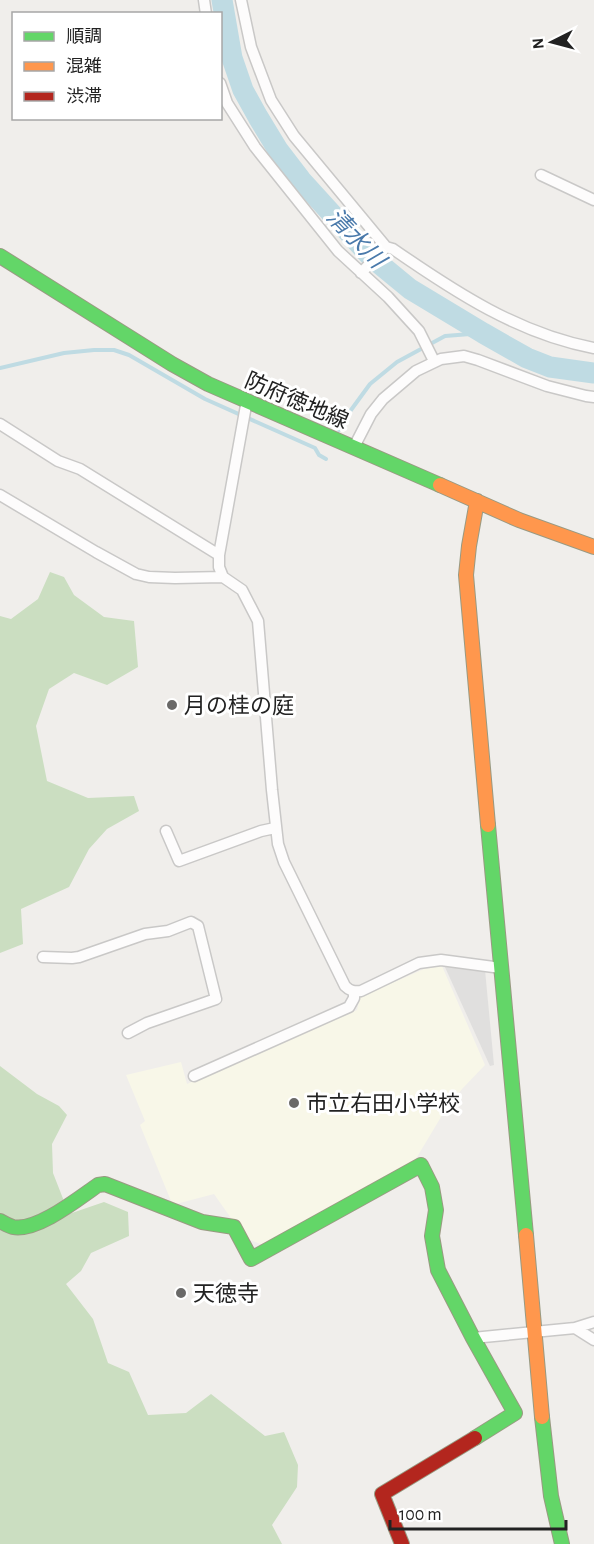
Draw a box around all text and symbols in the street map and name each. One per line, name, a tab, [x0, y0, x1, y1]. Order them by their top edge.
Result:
legend	[12, 12, 222, 120]
north arrow	[522, 12, 582, 72]
text: 順調	[66, 28, 102, 46]
text: N	[530, 37, 547, 50]
text: 混雑	[66, 56, 102, 76]
text: 渋滞	[66, 87, 102, 106]
water label: 清水川	[322, 203, 392, 275]
street label: 防府徳地線	[242, 368, 352, 433]
place label: 月の桂の庭	[184, 694, 294, 717]
marker: 月の桂の庭	[165, 698, 179, 712]
place label: 市立右田小学校	[306, 1092, 460, 1115]
marker: 市立右田小学校	[287, 1096, 301, 1110]
place label: 天徳寺	[193, 1282, 259, 1305]
marker: 天徳寺	[174, 1286, 188, 1300]
scale bar	[390, 1493, 566, 1531]
text: 100 m	[399, 1506, 442, 1524]

